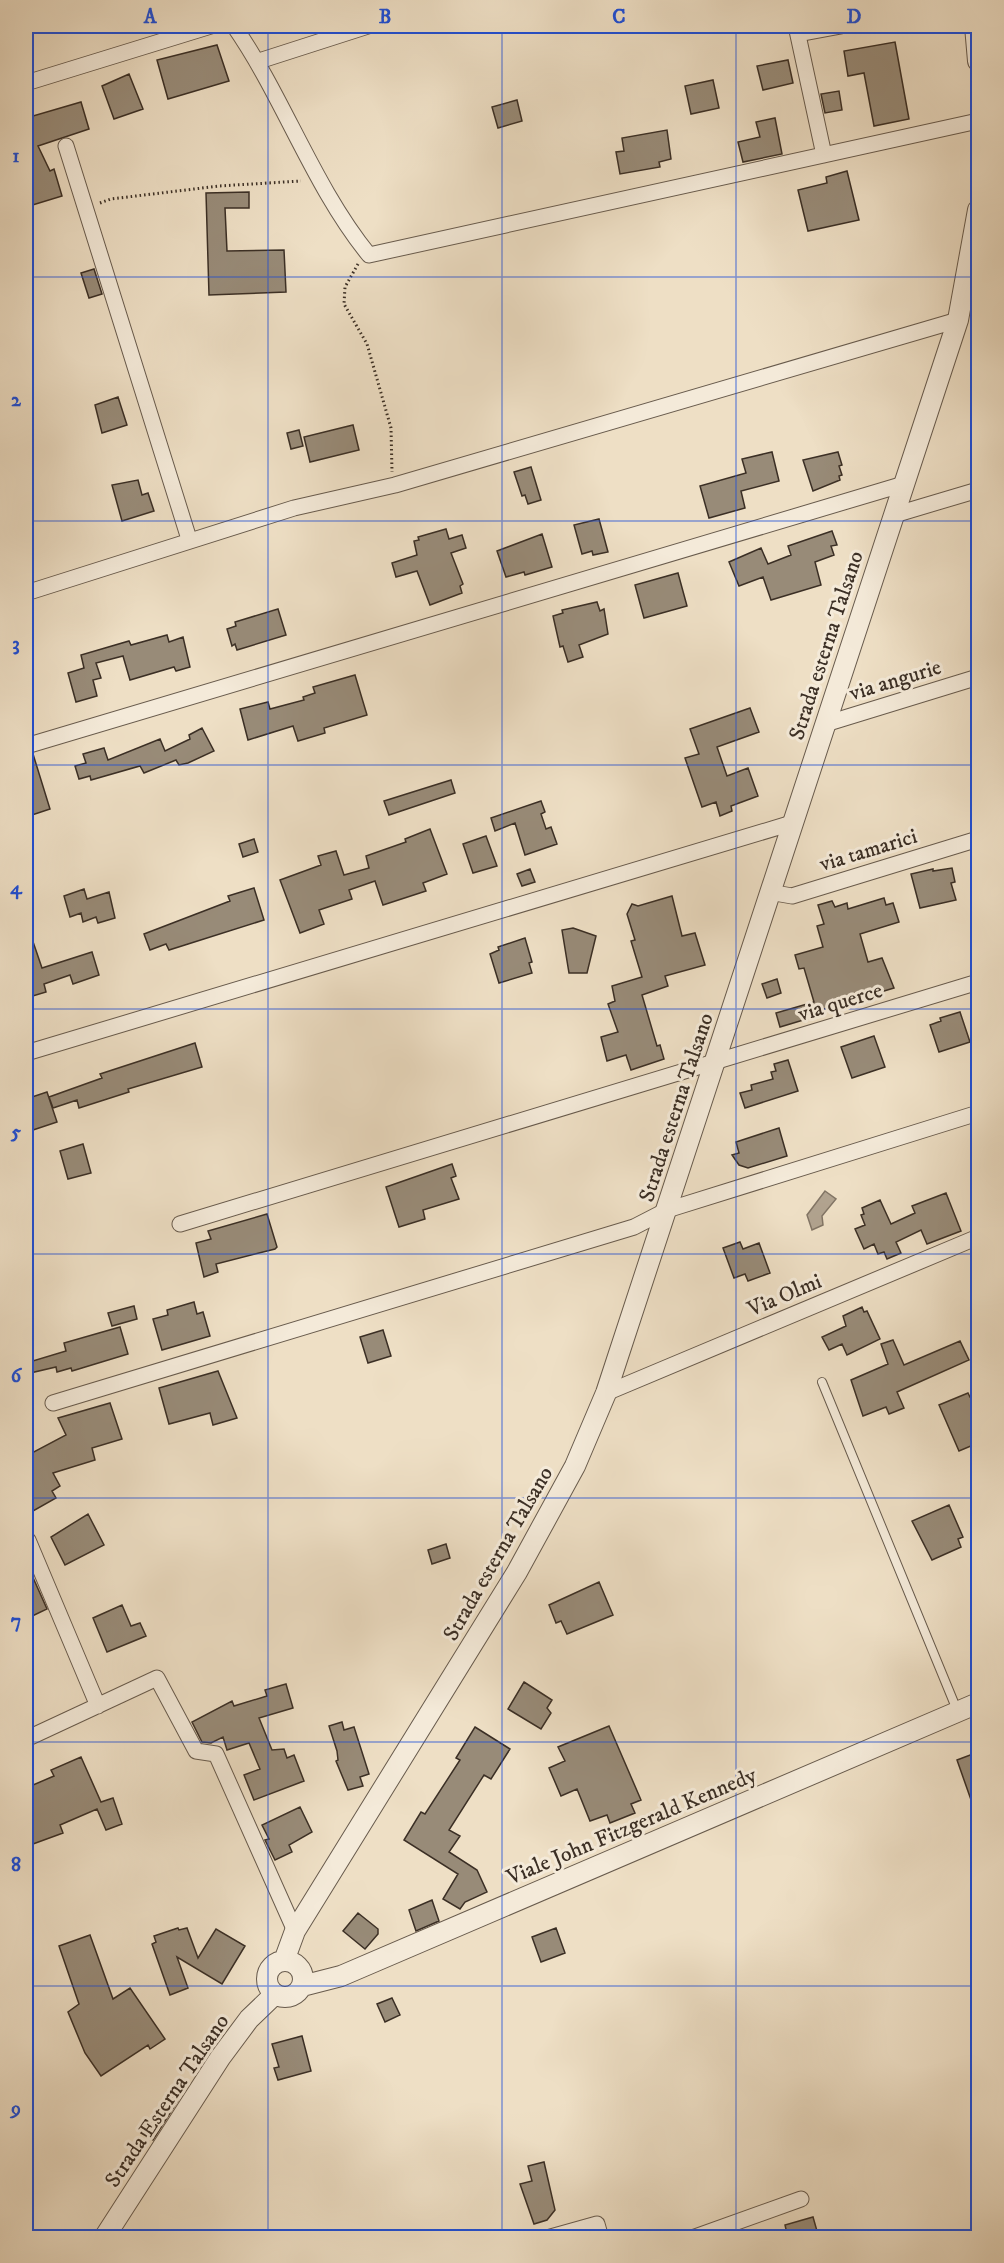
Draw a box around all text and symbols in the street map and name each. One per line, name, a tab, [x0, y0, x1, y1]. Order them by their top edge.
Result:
text: A	[143, 5, 158, 30]
text: B	[379, 5, 391, 30]
text: C	[612, 5, 626, 30]
text: D	[847, 5, 862, 30]
text: 1	[12, 144, 20, 169]
text: 2	[11, 388, 22, 413]
street label: Strada esterna Talsano	[783, 548, 870, 743]
text: 3	[12, 632, 20, 657]
street label: via angurie	[845, 654, 945, 707]
street label: via tamarici	[815, 823, 921, 878]
text: 4	[10, 876, 23, 901]
street label: via querce	[794, 977, 886, 1028]
street label: Strada esterna Talsano	[633, 1010, 720, 1205]
text: 5	[10, 1120, 21, 1145]
street label: Via Olmi	[743, 1268, 826, 1323]
text: 6	[11, 1364, 23, 1389]
street label: Strada esterna Talsano	[437, 1462, 559, 1646]
text: 7	[11, 1609, 21, 1634]
street label: Viale John Fitzgerald Kennedy	[502, 1761, 761, 1892]
text: 8	[11, 1853, 21, 1878]
street label: Strada Esterna Talsano	[99, 2009, 235, 2193]
text: 9	[9, 2097, 21, 2122]

